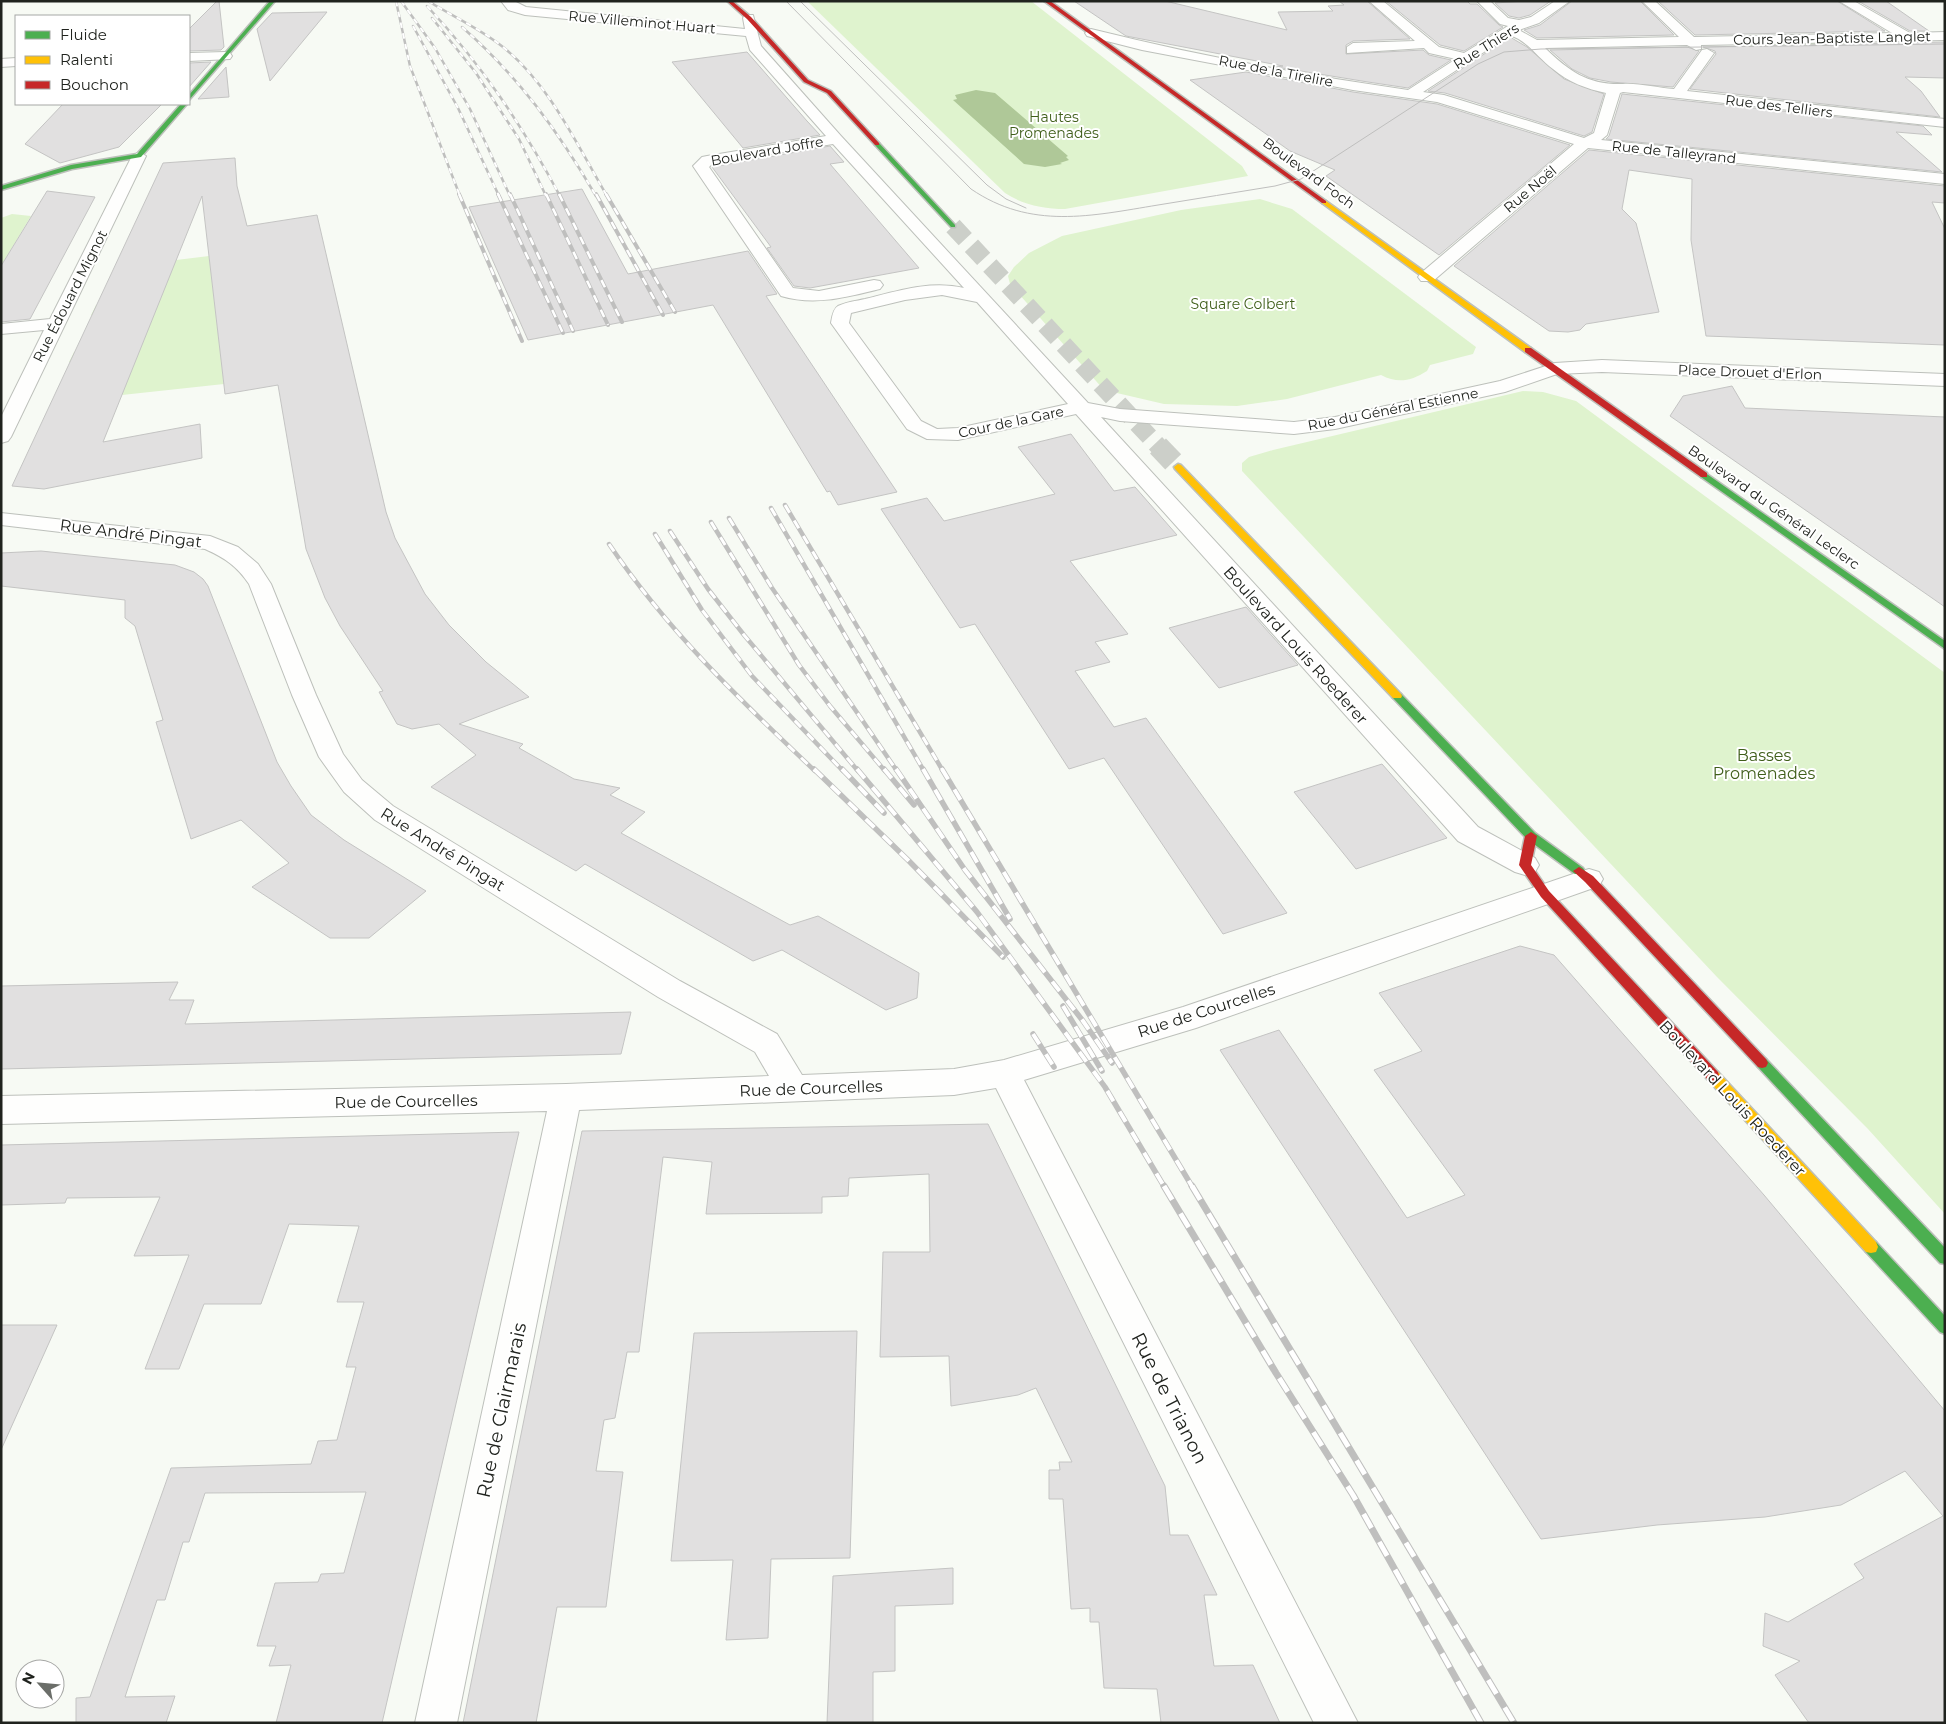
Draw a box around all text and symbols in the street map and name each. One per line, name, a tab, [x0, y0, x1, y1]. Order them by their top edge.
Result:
street label: Rue Villeminot Huart	[568, 7, 717, 37]
legend	[15, 15, 190, 105]
street label: Rue Thiers	[1450, 19, 1522, 73]
text: Fluide	[60, 25, 107, 44]
street label: Cours Jean-Baptiste Langlet	[1733, 27, 1931, 49]
text: Ralenti	[60, 50, 113, 69]
street label: Rue de la Tirelire	[1217, 51, 1335, 91]
text: Bouchon	[60, 75, 129, 94]
street label: Rue des Telliers	[1724, 90, 1834, 122]
park label: Hautes Promenades	[1009, 108, 1099, 142]
street label: Boulevard Joffre	[709, 132, 825, 170]
street label: Boulevard Foch	[1259, 134, 1359, 212]
street label: Rue de Talleyrand	[1611, 137, 1737, 167]
street label: Rue Noël	[1500, 162, 1560, 216]
street label: Rue Édouard Mignot	[29, 227, 111, 365]
park label: Square Colbert	[1191, 295, 1296, 313]
street label: Place Drouet d'Erlon	[1678, 360, 1822, 384]
street label: Rue du Général Estienne	[1306, 384, 1480, 434]
street label: Cour de la Gare	[957, 402, 1065, 442]
street label: Boulevard du Général Leclerc	[1685, 441, 1863, 573]
street label: Rue André Pingat	[59, 515, 204, 552]
street label: Boulevard Louis Roederer	[1220, 562, 1372, 728]
park label: Basses Promenades	[1713, 746, 1815, 783]
street label: Rue André Pingat	[377, 804, 509, 896]
street label: Rue de Courcelles	[1135, 979, 1277, 1042]
street label: Boulevard Louis Roederer	[1655, 1016, 1810, 1180]
street label: Rue de Courcelles	[739, 1076, 883, 1100]
street label: Rue de Courcelles	[334, 1091, 478, 1112]
street label: Rue de Clairmarais	[472, 1320, 531, 1500]
street label: Rue de Trianon	[1127, 1329, 1213, 1468]
north arrow	[15, 1659, 65, 1709]
text: N	[18, 1669, 39, 1687]

